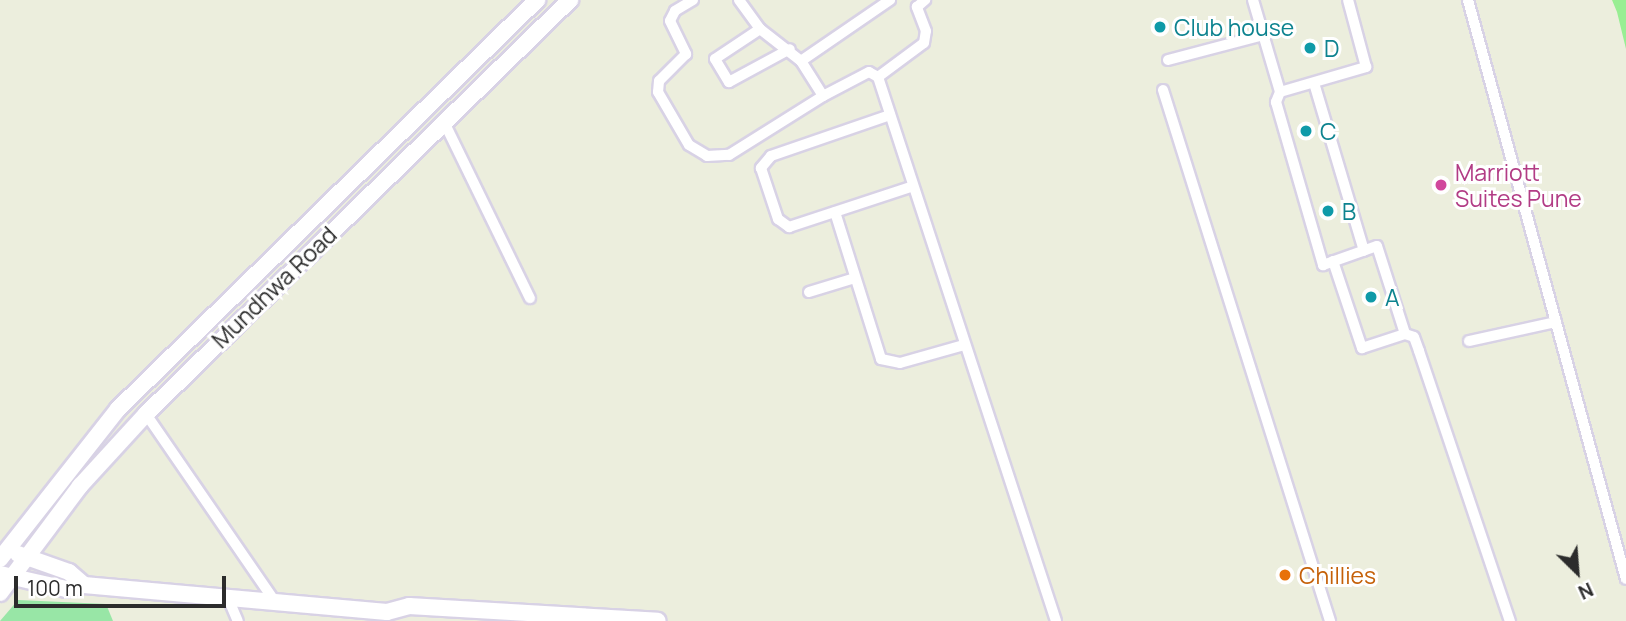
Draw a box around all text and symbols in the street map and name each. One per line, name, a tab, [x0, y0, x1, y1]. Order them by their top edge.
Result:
place label: Club house	[1174, 13, 1294, 41]
marker: Club house	[1152, 19, 1168, 35]
place label: D	[1324, 34, 1339, 62]
marker: D	[1302, 40, 1318, 56]
place label: C	[1320, 117, 1336, 145]
marker: C	[1298, 123, 1314, 139]
place label: Marriott Suites Pune	[1455, 158, 1582, 212]
marker: Marriott Suites Pune	[1433, 177, 1449, 193]
place label: B	[1342, 197, 1356, 225]
marker: B	[1320, 203, 1336, 219]
street label: Mundhwa Road	[206, 221, 342, 353]
place label: A	[1385, 283, 1400, 311]
marker: A	[1363, 289, 1379, 305]
north arrow	[1542, 537, 1612, 607]
place label: Chillies	[1299, 561, 1376, 589]
scale bar	[18, 562, 229, 606]
marker: Chillies	[1277, 567, 1293, 583]
text: 100 m	[27, 574, 83, 602]
text: N	[1574, 576, 1598, 606]

